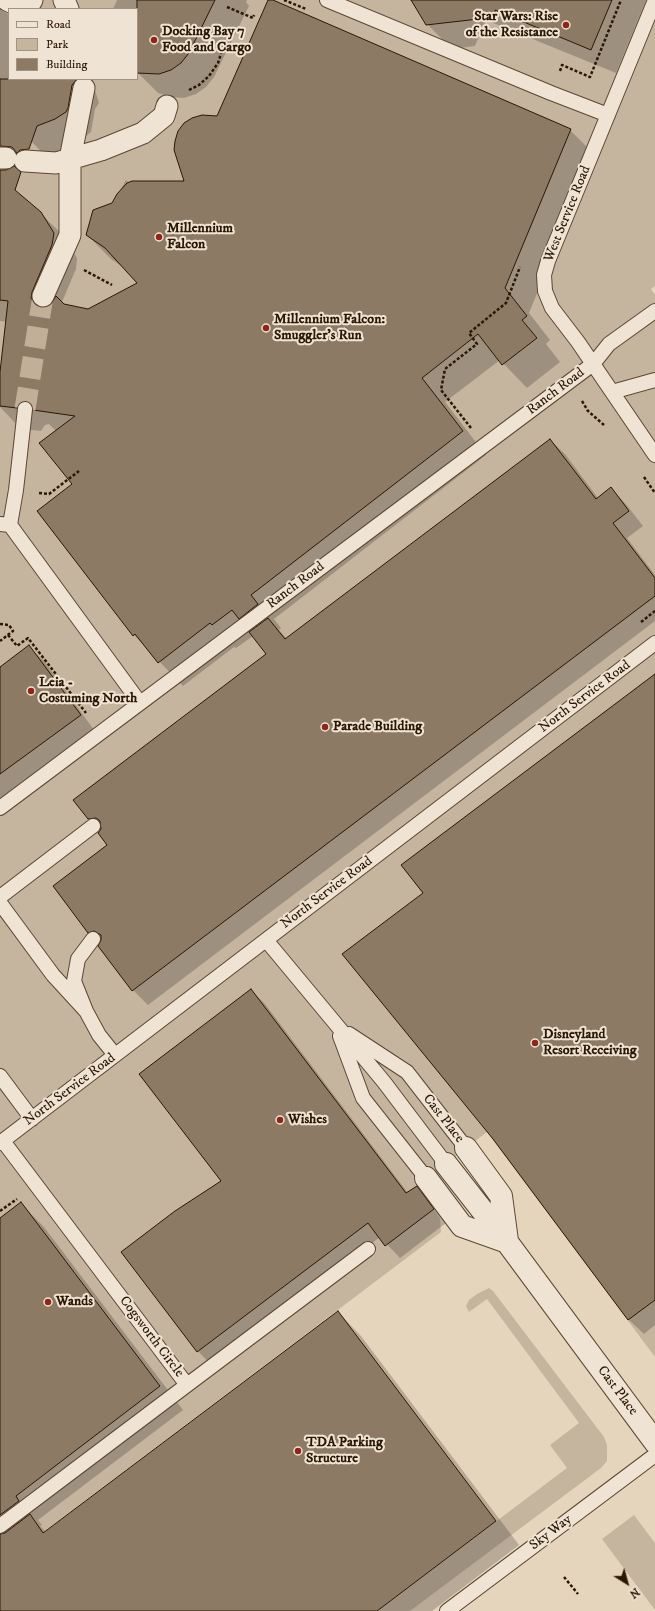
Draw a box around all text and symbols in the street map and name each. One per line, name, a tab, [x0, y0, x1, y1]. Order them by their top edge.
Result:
legend	[8, 8, 138, 80]
place label: Star Wars: Rise of the Resistance	[466, 9, 558, 42]
text: Road	[46, 17, 71, 32]
marker: Star Wars: Rise of the Resistance	[561, 20, 571, 30]
place label: Docking Bay 7 Food and Cargo	[162, 24, 251, 56]
marker: Docking Bay 7 Food and Cargo	[149, 35, 159, 45]
text: Park	[46, 37, 68, 52]
text: Building	[46, 57, 87, 72]
street label: West Service Road	[541, 163, 595, 265]
place label: Millennium Falcon	[167, 221, 233, 254]
marker: Millennium Falcon	[154, 232, 164, 242]
place label: Millennium Falcon: Smuggler’s Run	[274, 312, 385, 344]
marker: Millennium Falcon: Smuggler’s Run	[261, 323, 271, 333]
street label: Ranch Road	[524, 365, 588, 419]
street label: Ranch Road	[264, 559, 328, 613]
street label: North Service Road	[536, 657, 634, 737]
place label: Leia - Costuming North	[39, 675, 137, 708]
marker: Leia - Costuming North	[26, 686, 36, 696]
place label: Parade Building	[333, 719, 422, 735]
marker: Parade Building	[320, 722, 330, 732]
street label: North Service Road	[278, 853, 376, 933]
place label: Disneyland Resort Receiving	[543, 1027, 637, 1060]
marker: Disneyland Resort Receiving	[530, 1038, 540, 1048]
street label: North Service Road	[21, 1050, 119, 1130]
street label: Cast Place	[419, 1091, 467, 1147]
place label: Wishes	[288, 1112, 327, 1128]
marker: Wishes	[275, 1115, 285, 1125]
street label: Cogsworth Circle	[115, 1293, 187, 1381]
place label: Wands	[56, 1294, 93, 1310]
marker: Wands	[43, 1297, 53, 1307]
street label: Cast Place	[593, 1363, 641, 1419]
place label: TDA Parking Structure	[306, 1435, 383, 1468]
marker: TDA Parking Structure	[293, 1446, 303, 1456]
street label: Sky Way	[527, 1512, 575, 1554]
north arrow	[607, 1563, 647, 1603]
text: N	[626, 1584, 642, 1601]

